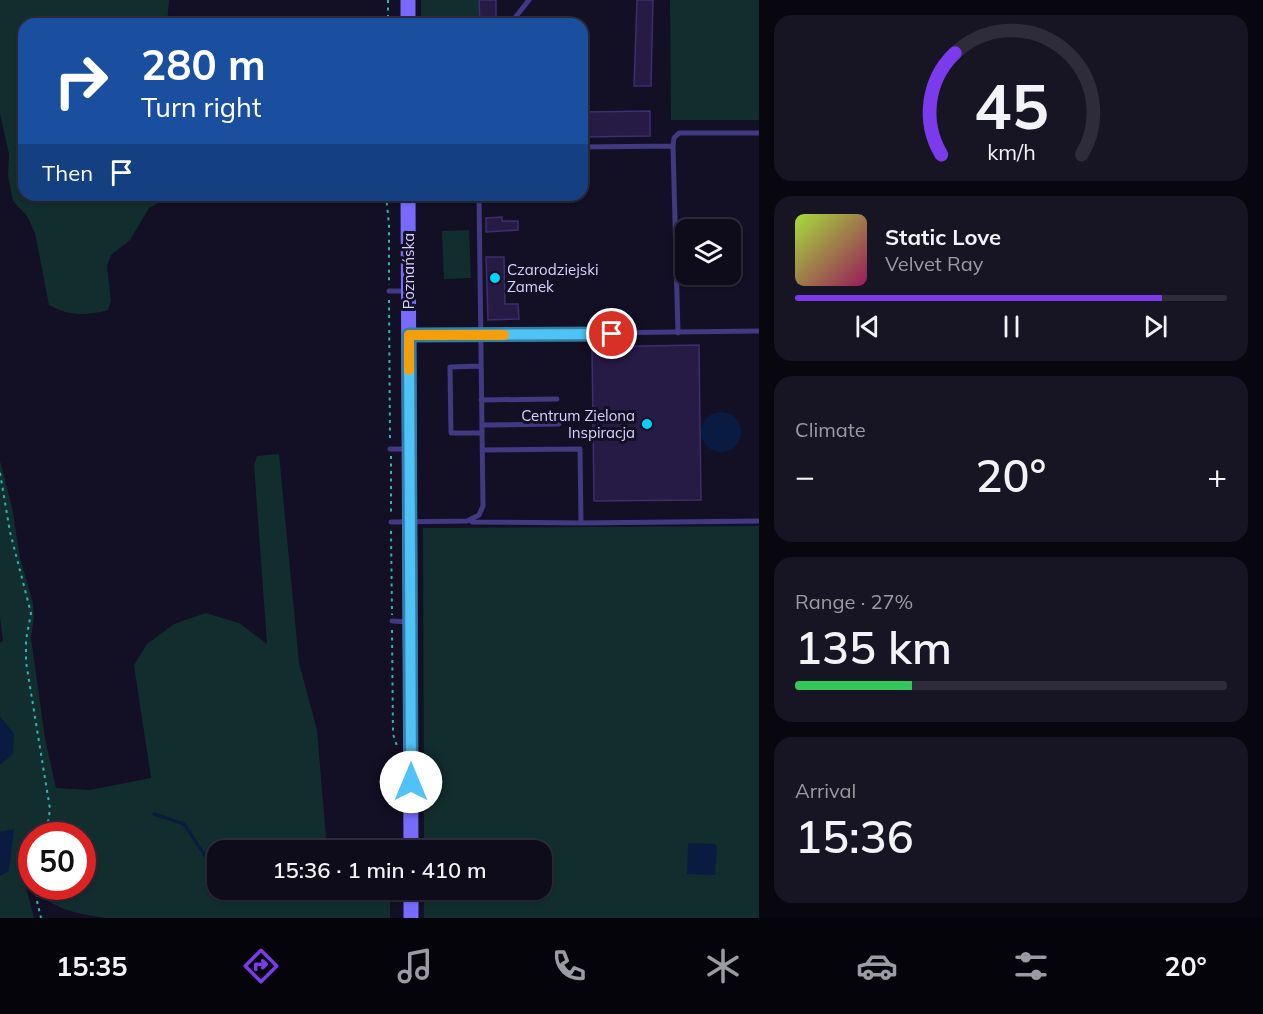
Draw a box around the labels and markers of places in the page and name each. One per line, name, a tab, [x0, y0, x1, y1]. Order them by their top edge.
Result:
place label: Czarodziejski Zamek	[507, 260, 598, 296]
marker: Czarodziejski Zamek	[488, 271, 502, 285]
pin	[586, 308, 637, 359]
place label: Centrum Zielona Inspiracja	[521, 406, 635, 442]
marker: Centrum Zielona Inspiracja	[640, 417, 654, 431]

